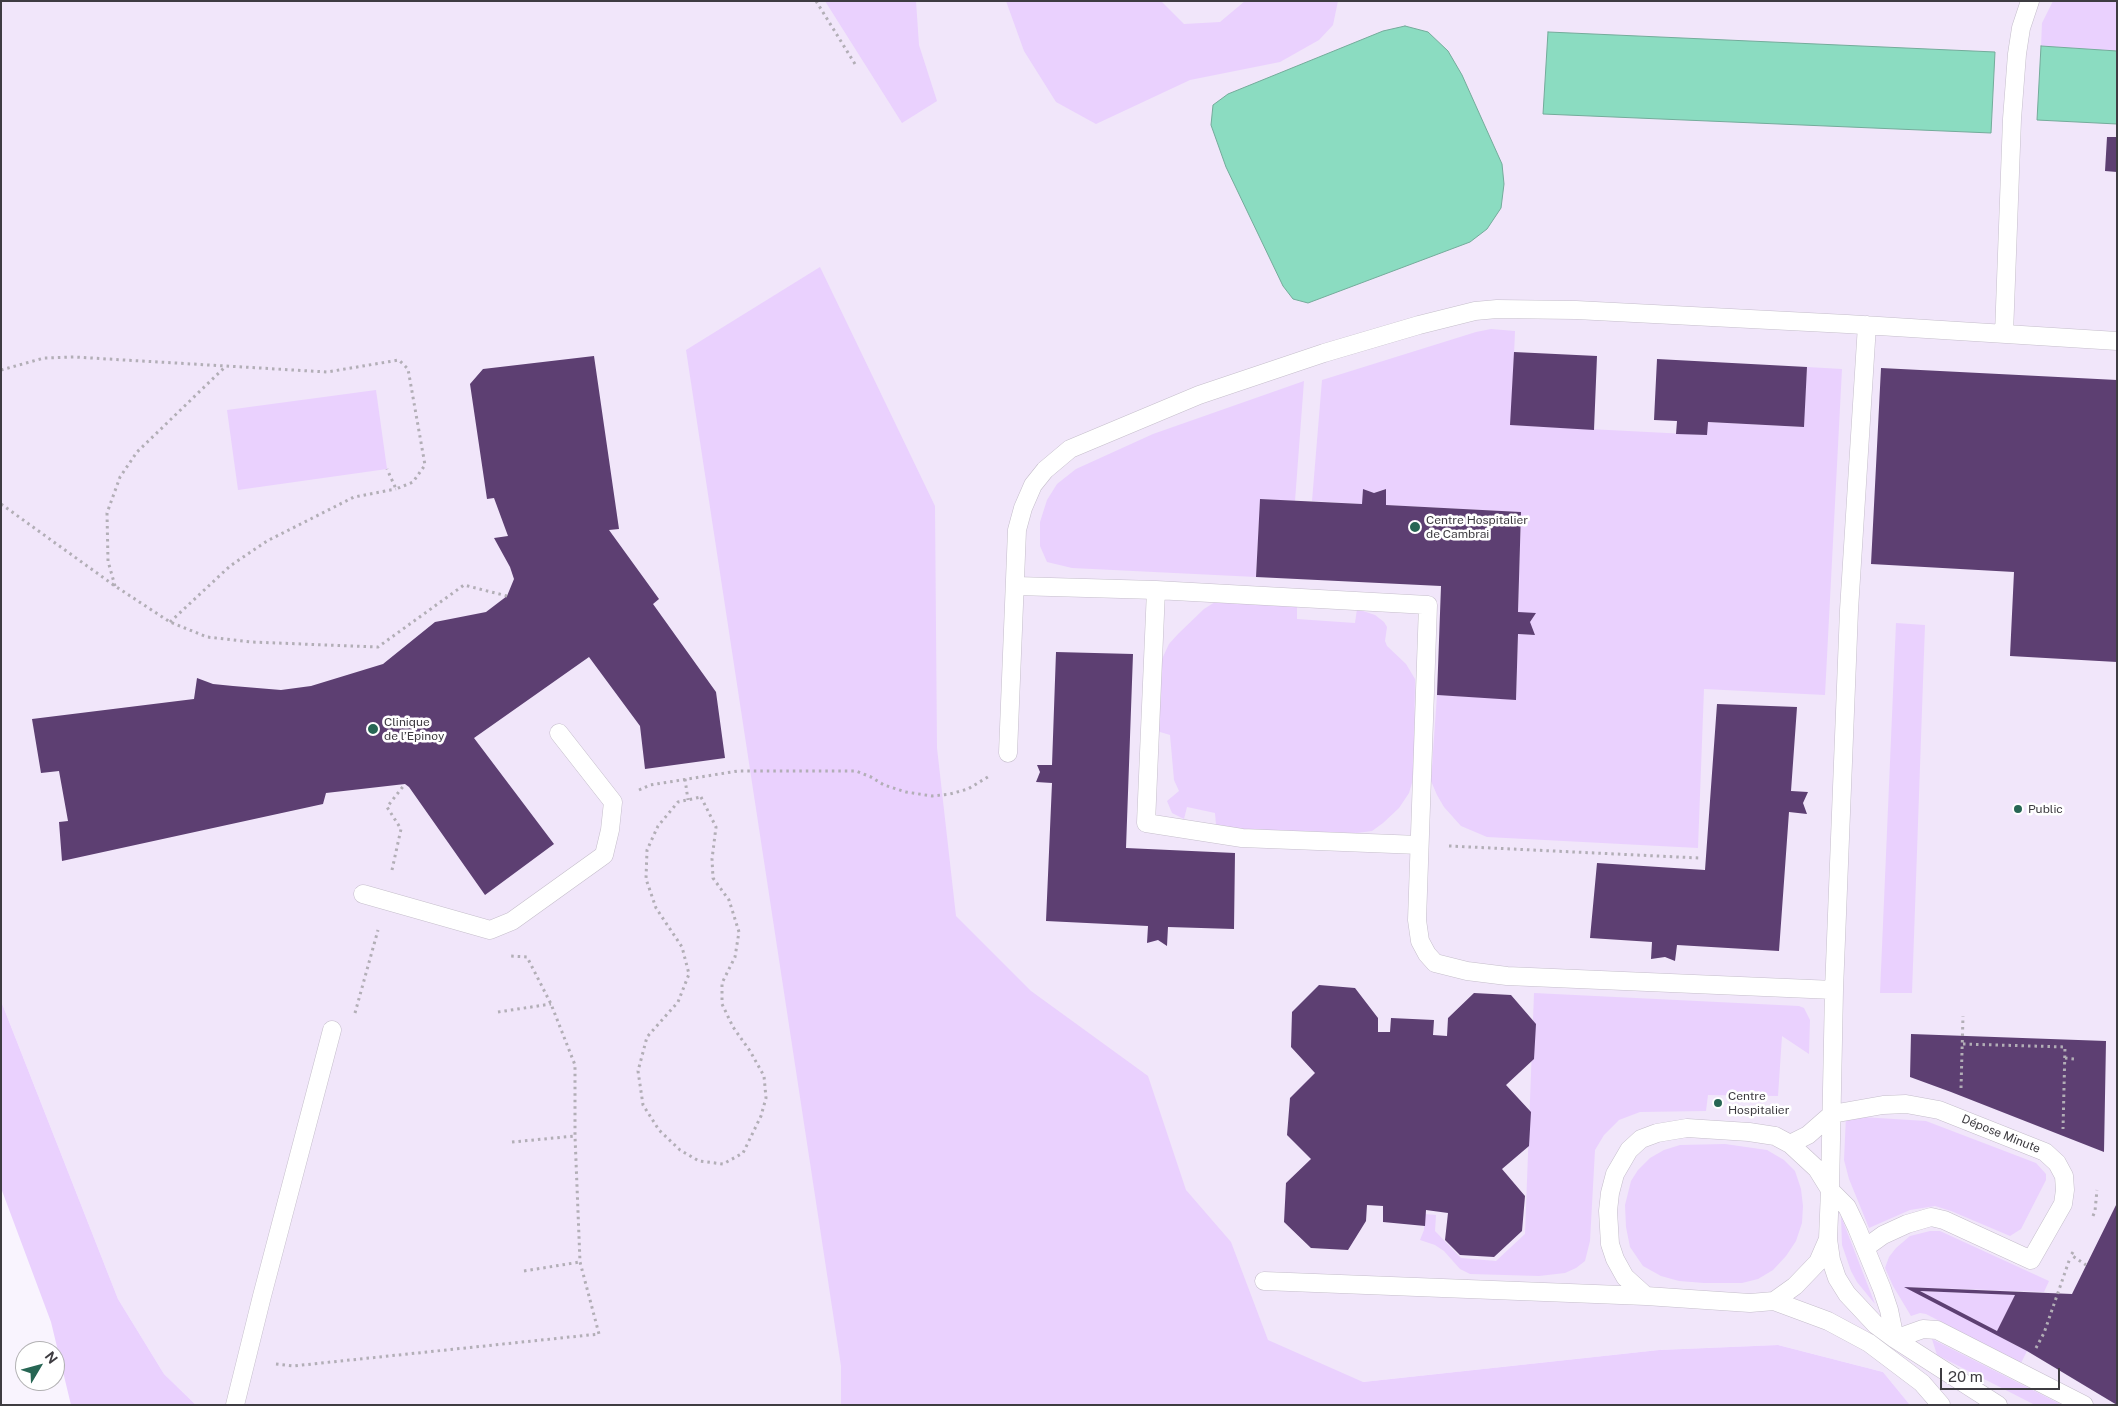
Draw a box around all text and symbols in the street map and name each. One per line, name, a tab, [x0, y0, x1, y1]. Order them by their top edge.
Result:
place label: Centre Hospitalier de Cambrai	[1426, 513, 1528, 541]
marker: Centre Hospitalier de Cambrai	[1408, 520, 1422, 534]
place label: Clinique de l’Epinoy	[384, 715, 444, 743]
marker: Clinique de l’Epinoy	[366, 722, 380, 736]
place label: Public	[2028, 802, 2063, 816]
marker: Public	[2012, 803, 2024, 815]
place label: Centre Hospitalier	[1728, 1089, 1789, 1117]
marker: Centre Hospitalier	[1712, 1097, 1724, 1109]
street label: Dépose Minute	[1960, 1112, 2042, 1156]
north arrow	[15, 1341, 65, 1391]
text: N	[41, 1348, 61, 1367]
scale bar	[1943, 1358, 2063, 1390]
text: 20 m	[1948, 1368, 1983, 1385]

